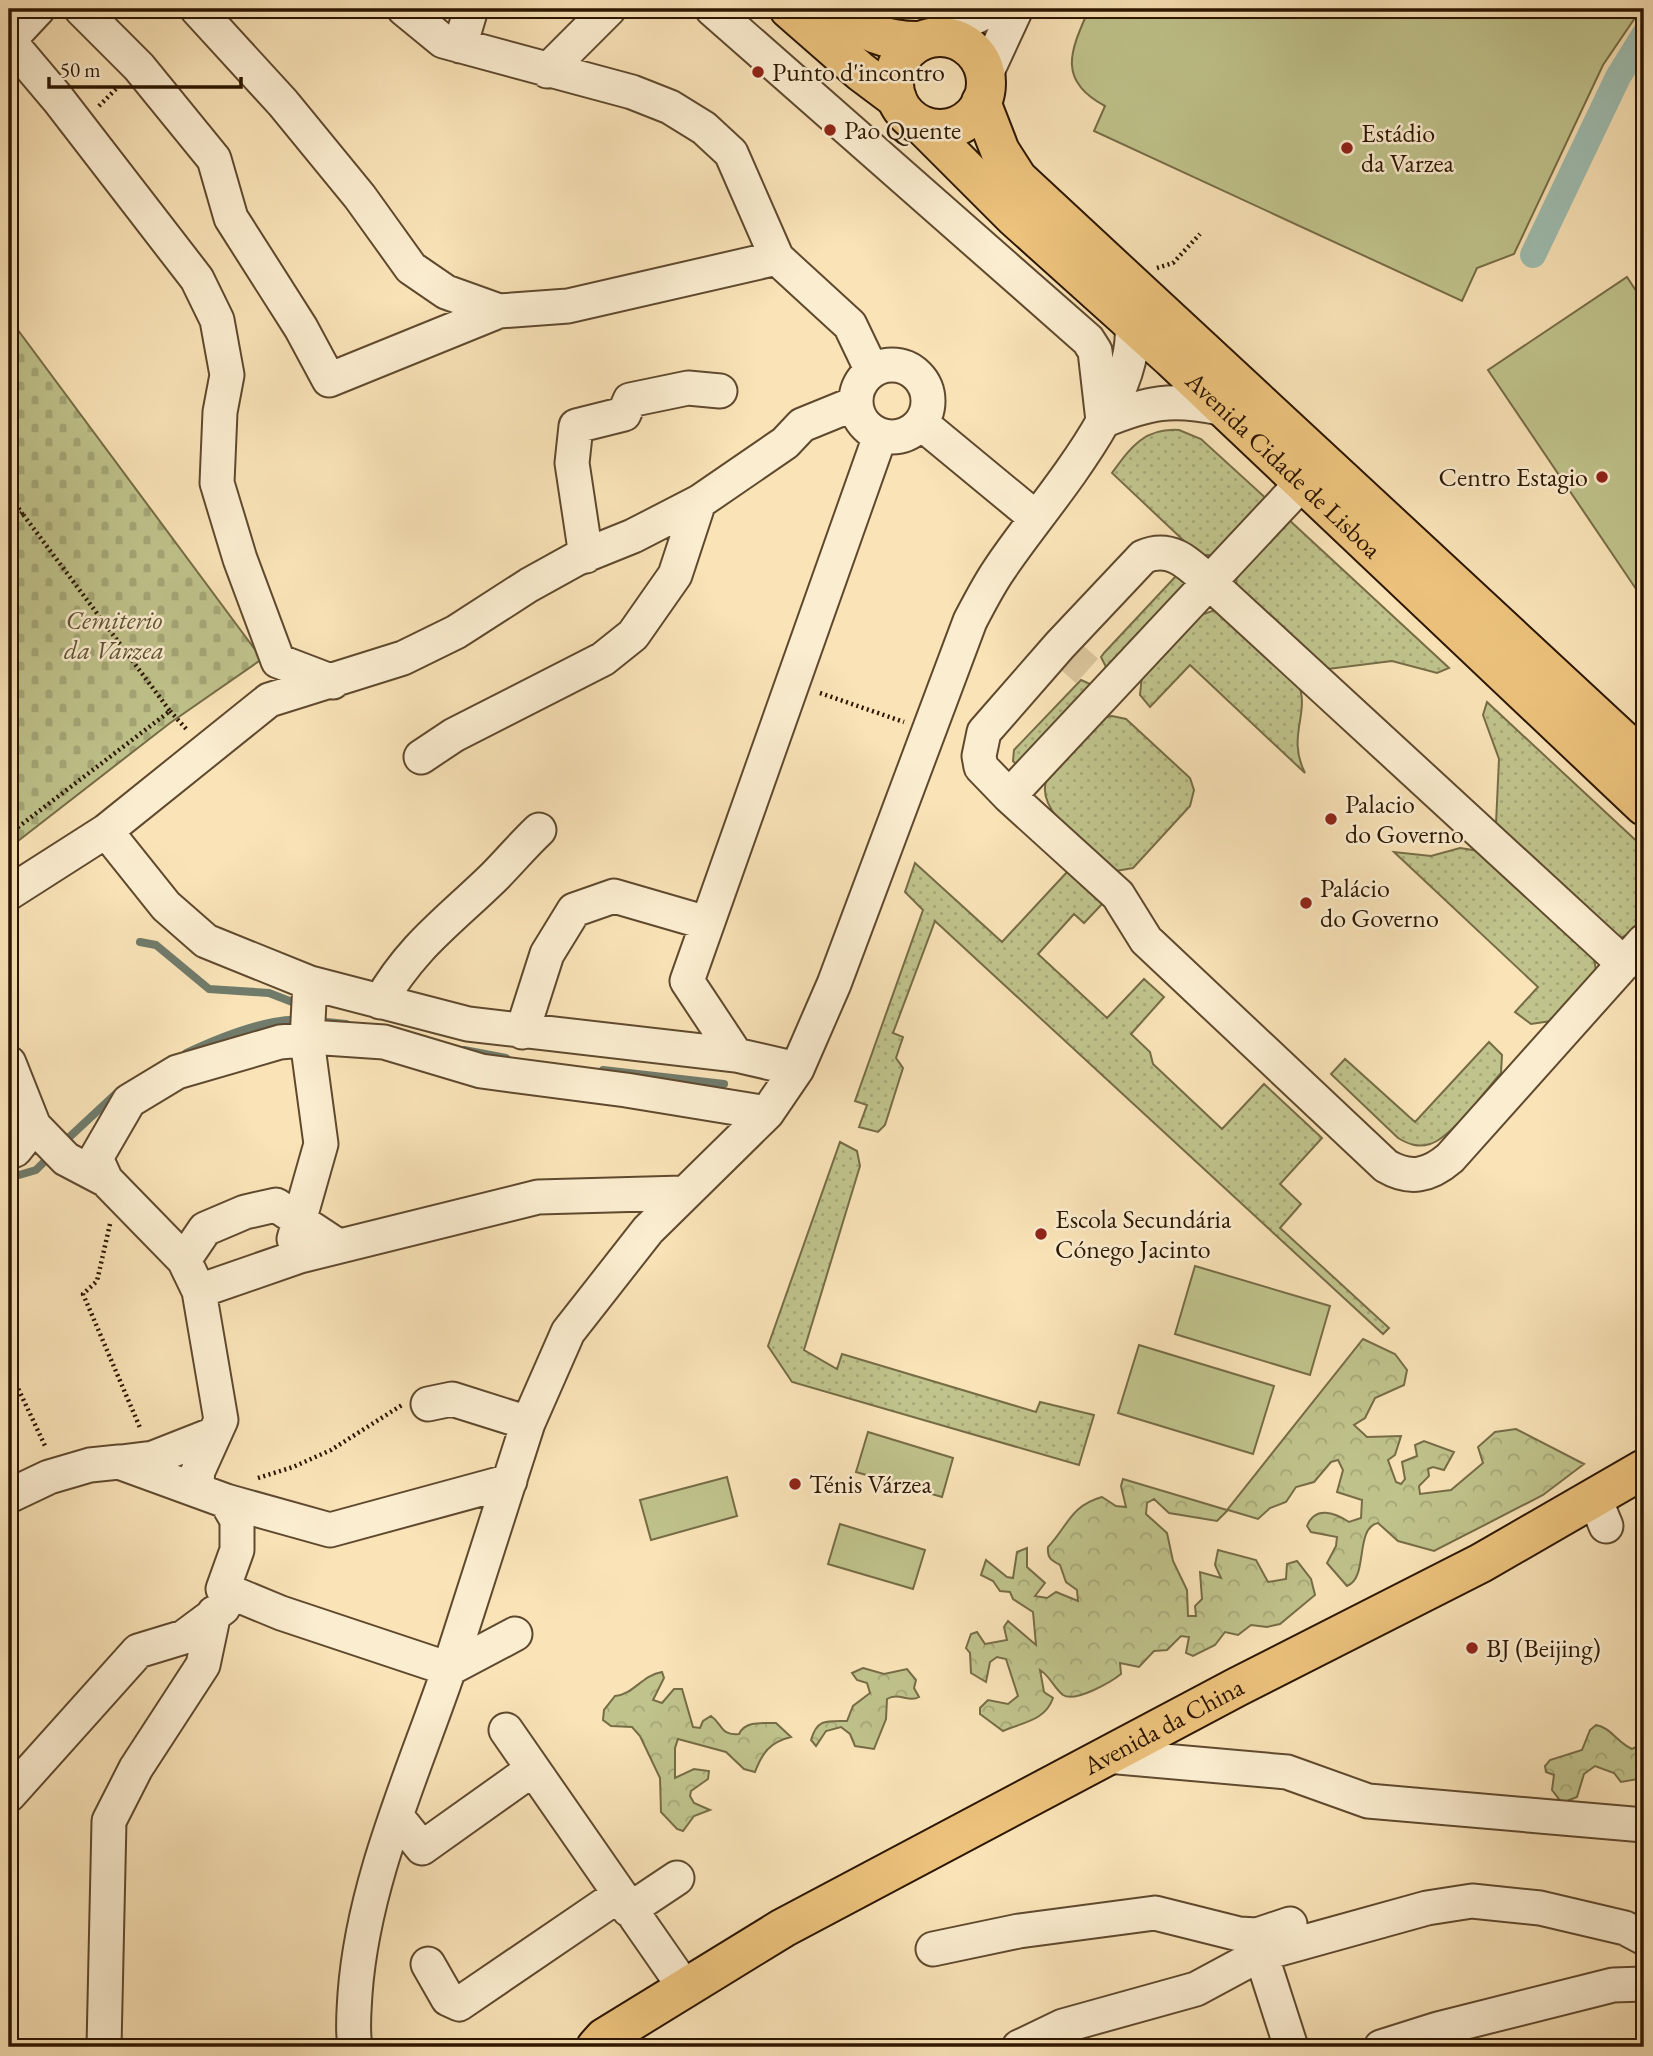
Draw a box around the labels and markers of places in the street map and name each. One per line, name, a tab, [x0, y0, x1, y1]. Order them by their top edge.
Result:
place label: Punto d'incontro	[772, 55, 945, 89]
marker: Punto d'incontro	[750, 64, 766, 80]
place label: Pao Quente	[844, 113, 961, 147]
place label: Estádio da Varzea	[1361, 116, 1455, 180]
marker: Pao Quente	[822, 122, 838, 138]
marker: Estádio da Varzea	[1339, 140, 1355, 156]
place label: Centro Estagio	[1439, 460, 1588, 494]
marker: Centro Estagio	[1594, 469, 1610, 485]
place label: Palacio do Governo	[1345, 787, 1464, 851]
marker: Palacio do Governo	[1323, 811, 1339, 827]
place label: Palácio do Governo	[1320, 871, 1439, 935]
marker: Palácio do Governo	[1298, 895, 1314, 911]
place label: Escola Secundária Cónego Jacinto	[1055, 1202, 1232, 1266]
marker: Escola Secundária Cónego Jacinto	[1033, 1226, 1049, 1242]
place label: Ténis Várzea	[809, 1467, 932, 1501]
marker: Ténis Várzea	[787, 1476, 803, 1492]
place label: BJ (Beijing)	[1486, 1631, 1601, 1665]
marker: BJ (Beijing)	[1464, 1640, 1480, 1656]

